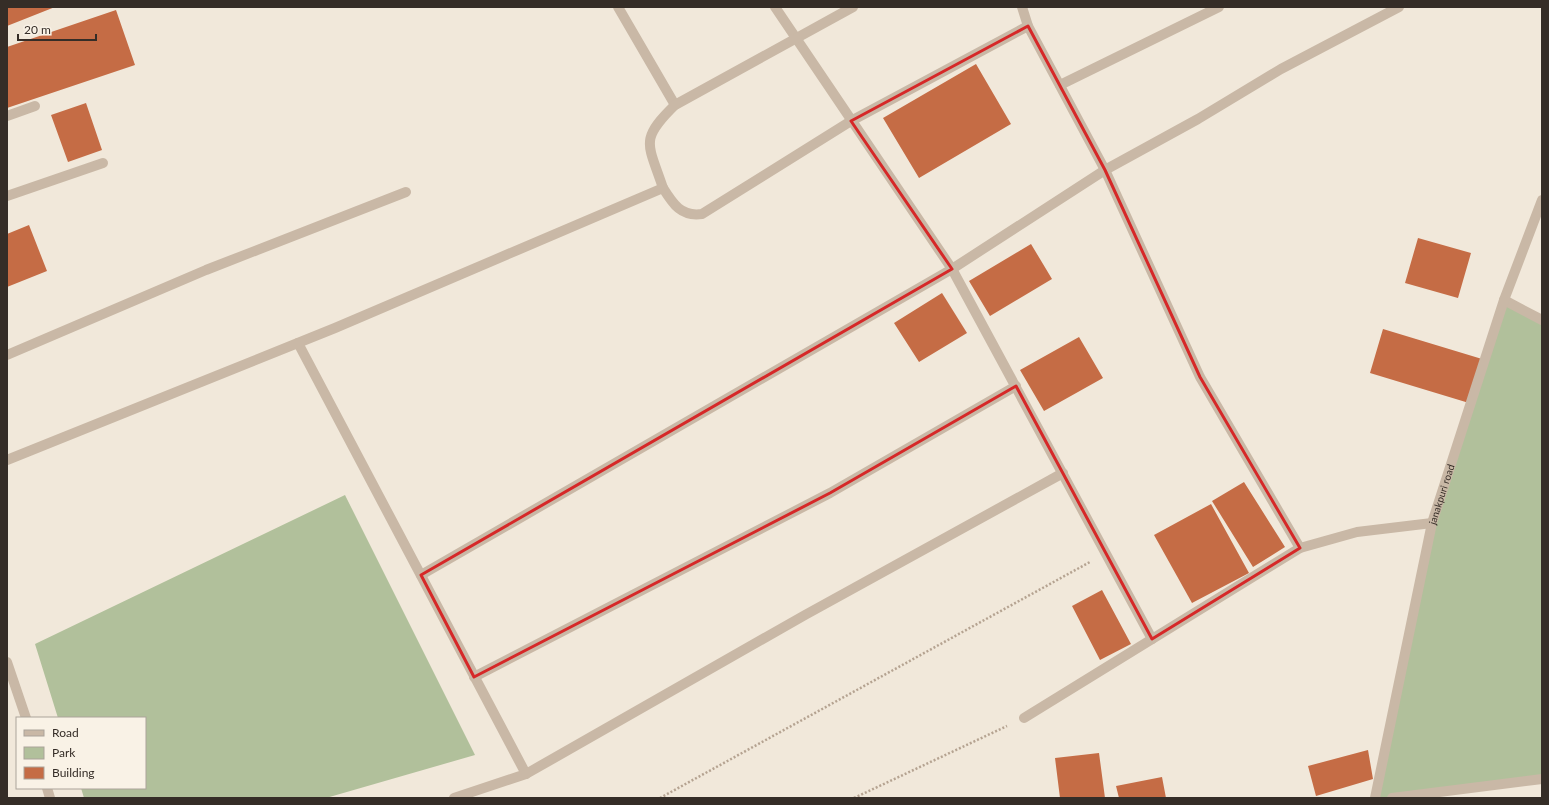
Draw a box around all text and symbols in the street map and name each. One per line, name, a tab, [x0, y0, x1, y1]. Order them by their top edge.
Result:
scale bar	[18, 16, 96, 42]
text: 20 m	[24, 22, 51, 37]
street label: janakpuri road	[1426, 463, 1457, 527]
legend	[16, 717, 146, 789]
text: Road	[52, 725, 79, 740]
text: Park	[52, 745, 76, 760]
text: Building	[52, 765, 95, 780]

